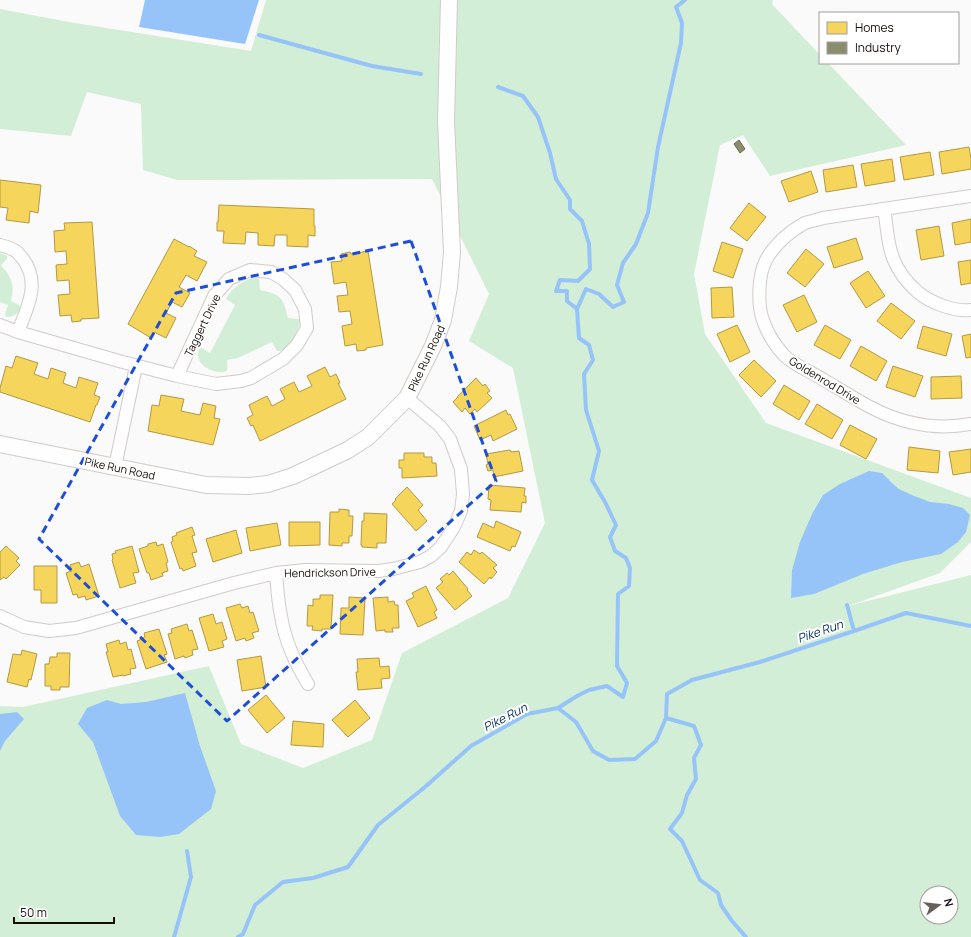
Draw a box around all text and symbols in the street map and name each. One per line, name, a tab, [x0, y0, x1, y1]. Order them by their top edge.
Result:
legend	[819, 12, 959, 64]
text: Homes	[855, 19, 894, 36]
text: Industry	[855, 39, 901, 56]
street label: Taggert Drive	[180, 291, 224, 359]
street label: Pike Run Road	[404, 322, 448, 394]
street label: Goldenrod Drive	[786, 353, 864, 408]
street label: Pike Run Road	[83, 453, 157, 483]
street label: Hendrickson Drive	[284, 564, 376, 580]
water label: Pike Run	[795, 615, 846, 647]
water label: Pike Run	[480, 698, 531, 735]
north arrow	[919, 885, 959, 925]
text: N	[941, 897, 957, 908]
scale bar	[14, 899, 114, 925]
text: 50 m	[20, 904, 47, 921]

